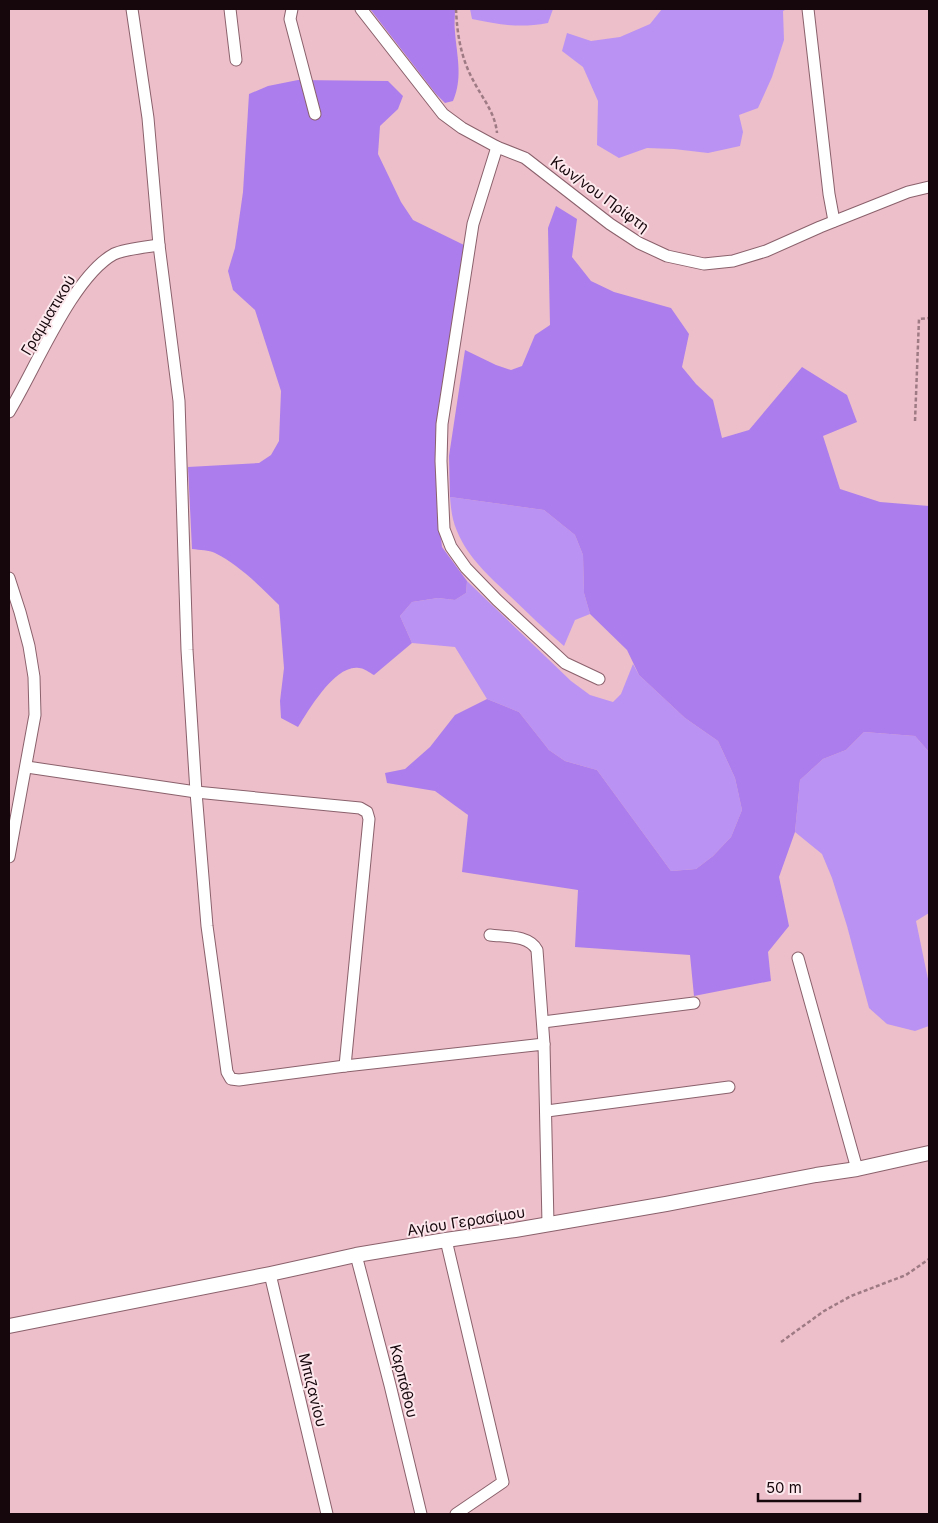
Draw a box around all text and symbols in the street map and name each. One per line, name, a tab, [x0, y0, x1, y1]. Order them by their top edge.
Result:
street label: Κων/νου Πρίφτη	[547, 152, 653, 236]
street label: Γραμματικού	[17, 271, 79, 359]
street label: Αγίου Γερασίμου	[406, 1202, 526, 1240]
street label: Καρπάθου	[386, 1342, 422, 1420]
street label: Μπιζανίου	[295, 1351, 331, 1429]
scale bar	[758, 1470, 860, 1502]
text: 50 m	[766, 1478, 802, 1497]

